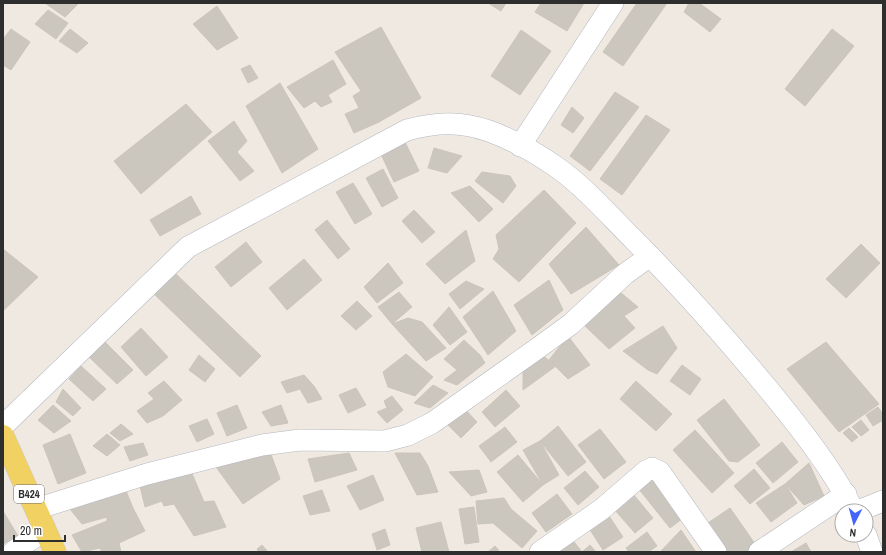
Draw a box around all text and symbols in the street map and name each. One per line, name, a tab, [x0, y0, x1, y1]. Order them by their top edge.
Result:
road number: B424	[14, 485, 44, 503]
north arrow	[834, 503, 874, 543]
scale bar	[14, 517, 65, 543]
text: 20 m	[20, 523, 42, 539]
text: N	[849, 526, 857, 540]

